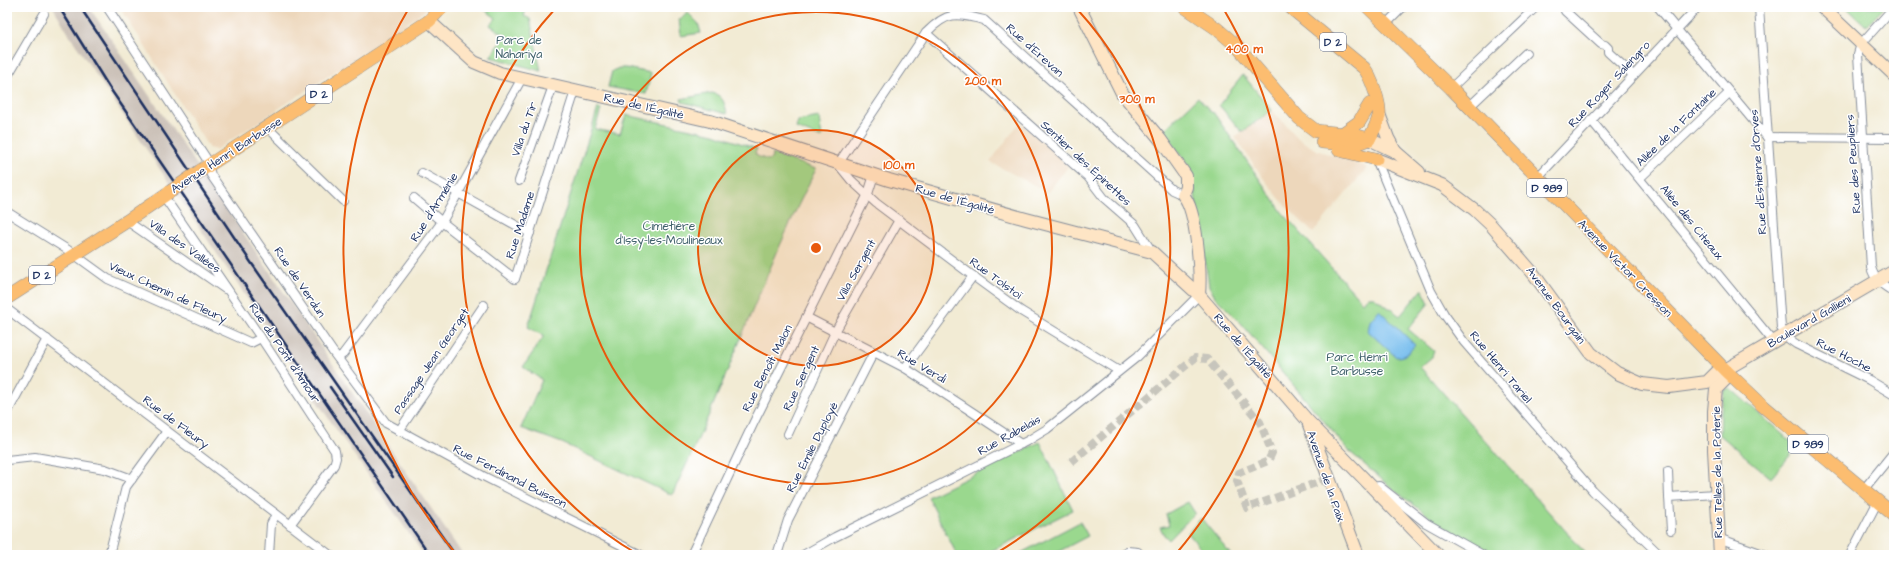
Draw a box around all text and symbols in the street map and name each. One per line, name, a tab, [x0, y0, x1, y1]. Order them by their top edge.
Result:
street label: Rue d'Erevan	[1002, 20, 1067, 81]
park label: Parc de Nahariya	[496, 32, 542, 64]
road number: D 2	[1320, 33, 1346, 51]
street label: Rue Roger Salengro	[1565, 37, 1655, 132]
text: 400 m	[1225, 41, 1263, 58]
text: 200 m	[964, 73, 1002, 90]
street label: Allée de la Fontaine	[1632, 84, 1721, 170]
road number: D 2	[306, 85, 332, 103]
street label: Rue de l'Égalité	[602, 89, 686, 125]
text: 300 m	[1118, 91, 1155, 108]
street label: Villa du Tir	[507, 99, 542, 159]
street label: Rue d'Estienne d'Orves	[1746, 109, 1771, 235]
street label: Avenue Henri Barbusse	[167, 113, 286, 198]
street label: Rue des Peupliers	[1842, 114, 1865, 214]
street label: Sentier des Épinettes	[1037, 117, 1135, 210]
text: 100 m	[884, 157, 915, 174]
street label: Rue d'Arménie	[406, 169, 463, 245]
road number: D 989	[1527, 179, 1567, 197]
street label: Rue de l'Égalité	[913, 180, 997, 220]
street label: Allée des Citeaux	[1656, 181, 1727, 264]
street label: Rue Madame	[502, 189, 540, 261]
street label: Villa des Vallées	[145, 215, 224, 277]
street label: Avenue Victor Cresson	[1573, 216, 1676, 321]
park label: Cimetière d'Issy-les-Moulineaux	[615, 218, 723, 250]
street label: Villa Sergent	[832, 236, 881, 305]
centre of rings	[809, 241, 823, 255]
street label: Rue de Verdun	[270, 243, 330, 321]
street label: Rue Tolstoï	[966, 253, 1027, 304]
street label: Vieux Chemin de Fleury	[105, 258, 230, 328]
street label: Avenue Bourgain	[1521, 263, 1589, 348]
road number: D 2	[29, 266, 55, 284]
street label: Boulevard Gallieni	[1764, 290, 1854, 352]
street label: Rue du Pont d'Amour	[245, 300, 325, 407]
street label: Passage Jean Georget	[389, 305, 474, 418]
street label: Rue de l'Égalité	[1209, 310, 1276, 384]
street label: Rue Benoît Malon	[738, 322, 797, 415]
street label: Rue Henri Tariel	[1465, 328, 1536, 407]
street label: Rue Hoche	[1813, 334, 1875, 377]
street label: Rue Sergent	[779, 343, 825, 414]
street label: Rue Verdi	[894, 345, 950, 388]
park label: Parc Henri Barbusse	[1327, 349, 1388, 380]
street label: Rue de Fleury	[138, 392, 213, 454]
street label: Rue Émile Duployé	[782, 399, 844, 496]
street label: Rue Telles de la Poterie	[1708, 405, 1727, 538]
street label: Rue Rabelais	[975, 411, 1044, 460]
street label: Avenue de la Paix	[1302, 428, 1349, 524]
road number: D 989	[1788, 435, 1828, 453]
street label: Rue Ferdinand Buisson	[450, 440, 570, 513]

